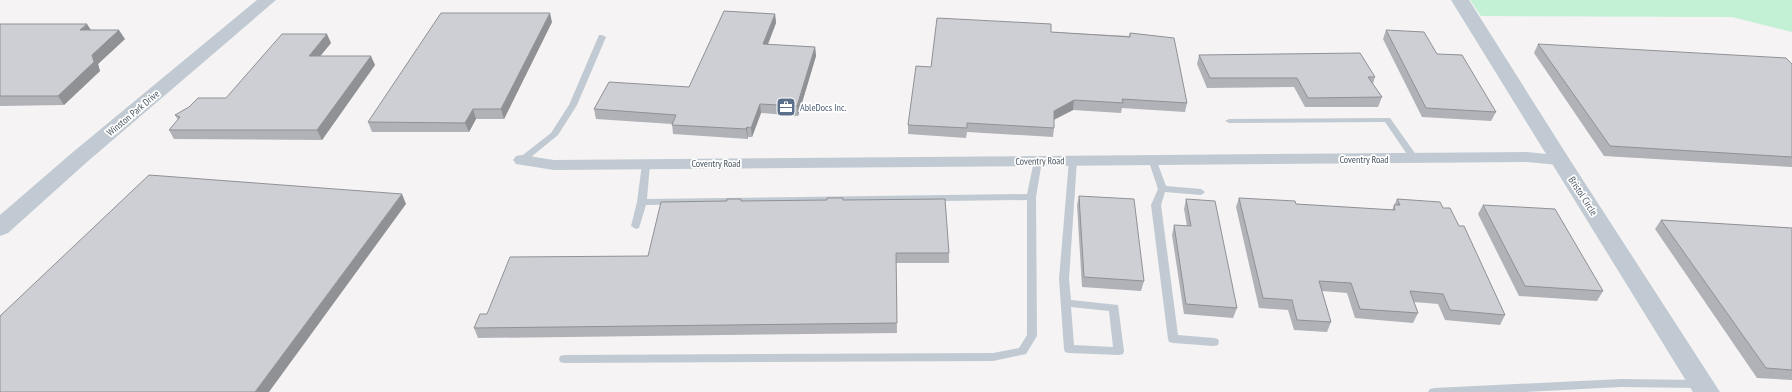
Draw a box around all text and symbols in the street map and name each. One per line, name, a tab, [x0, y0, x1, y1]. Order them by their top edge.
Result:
street label: Winston Park Drive	[104, 87, 162, 139]
office icon: AbleDocs Inc.	[775, 96, 797, 118]
place label: AbleDocs Inc.	[800, 101, 846, 114]
street label: Coventry Road	[1339, 153, 1389, 166]
street label: Coventry Road	[1015, 154, 1065, 168]
street label: Coventry Road	[691, 157, 741, 170]
street label: Bristol Circle	[1566, 174, 1600, 218]

